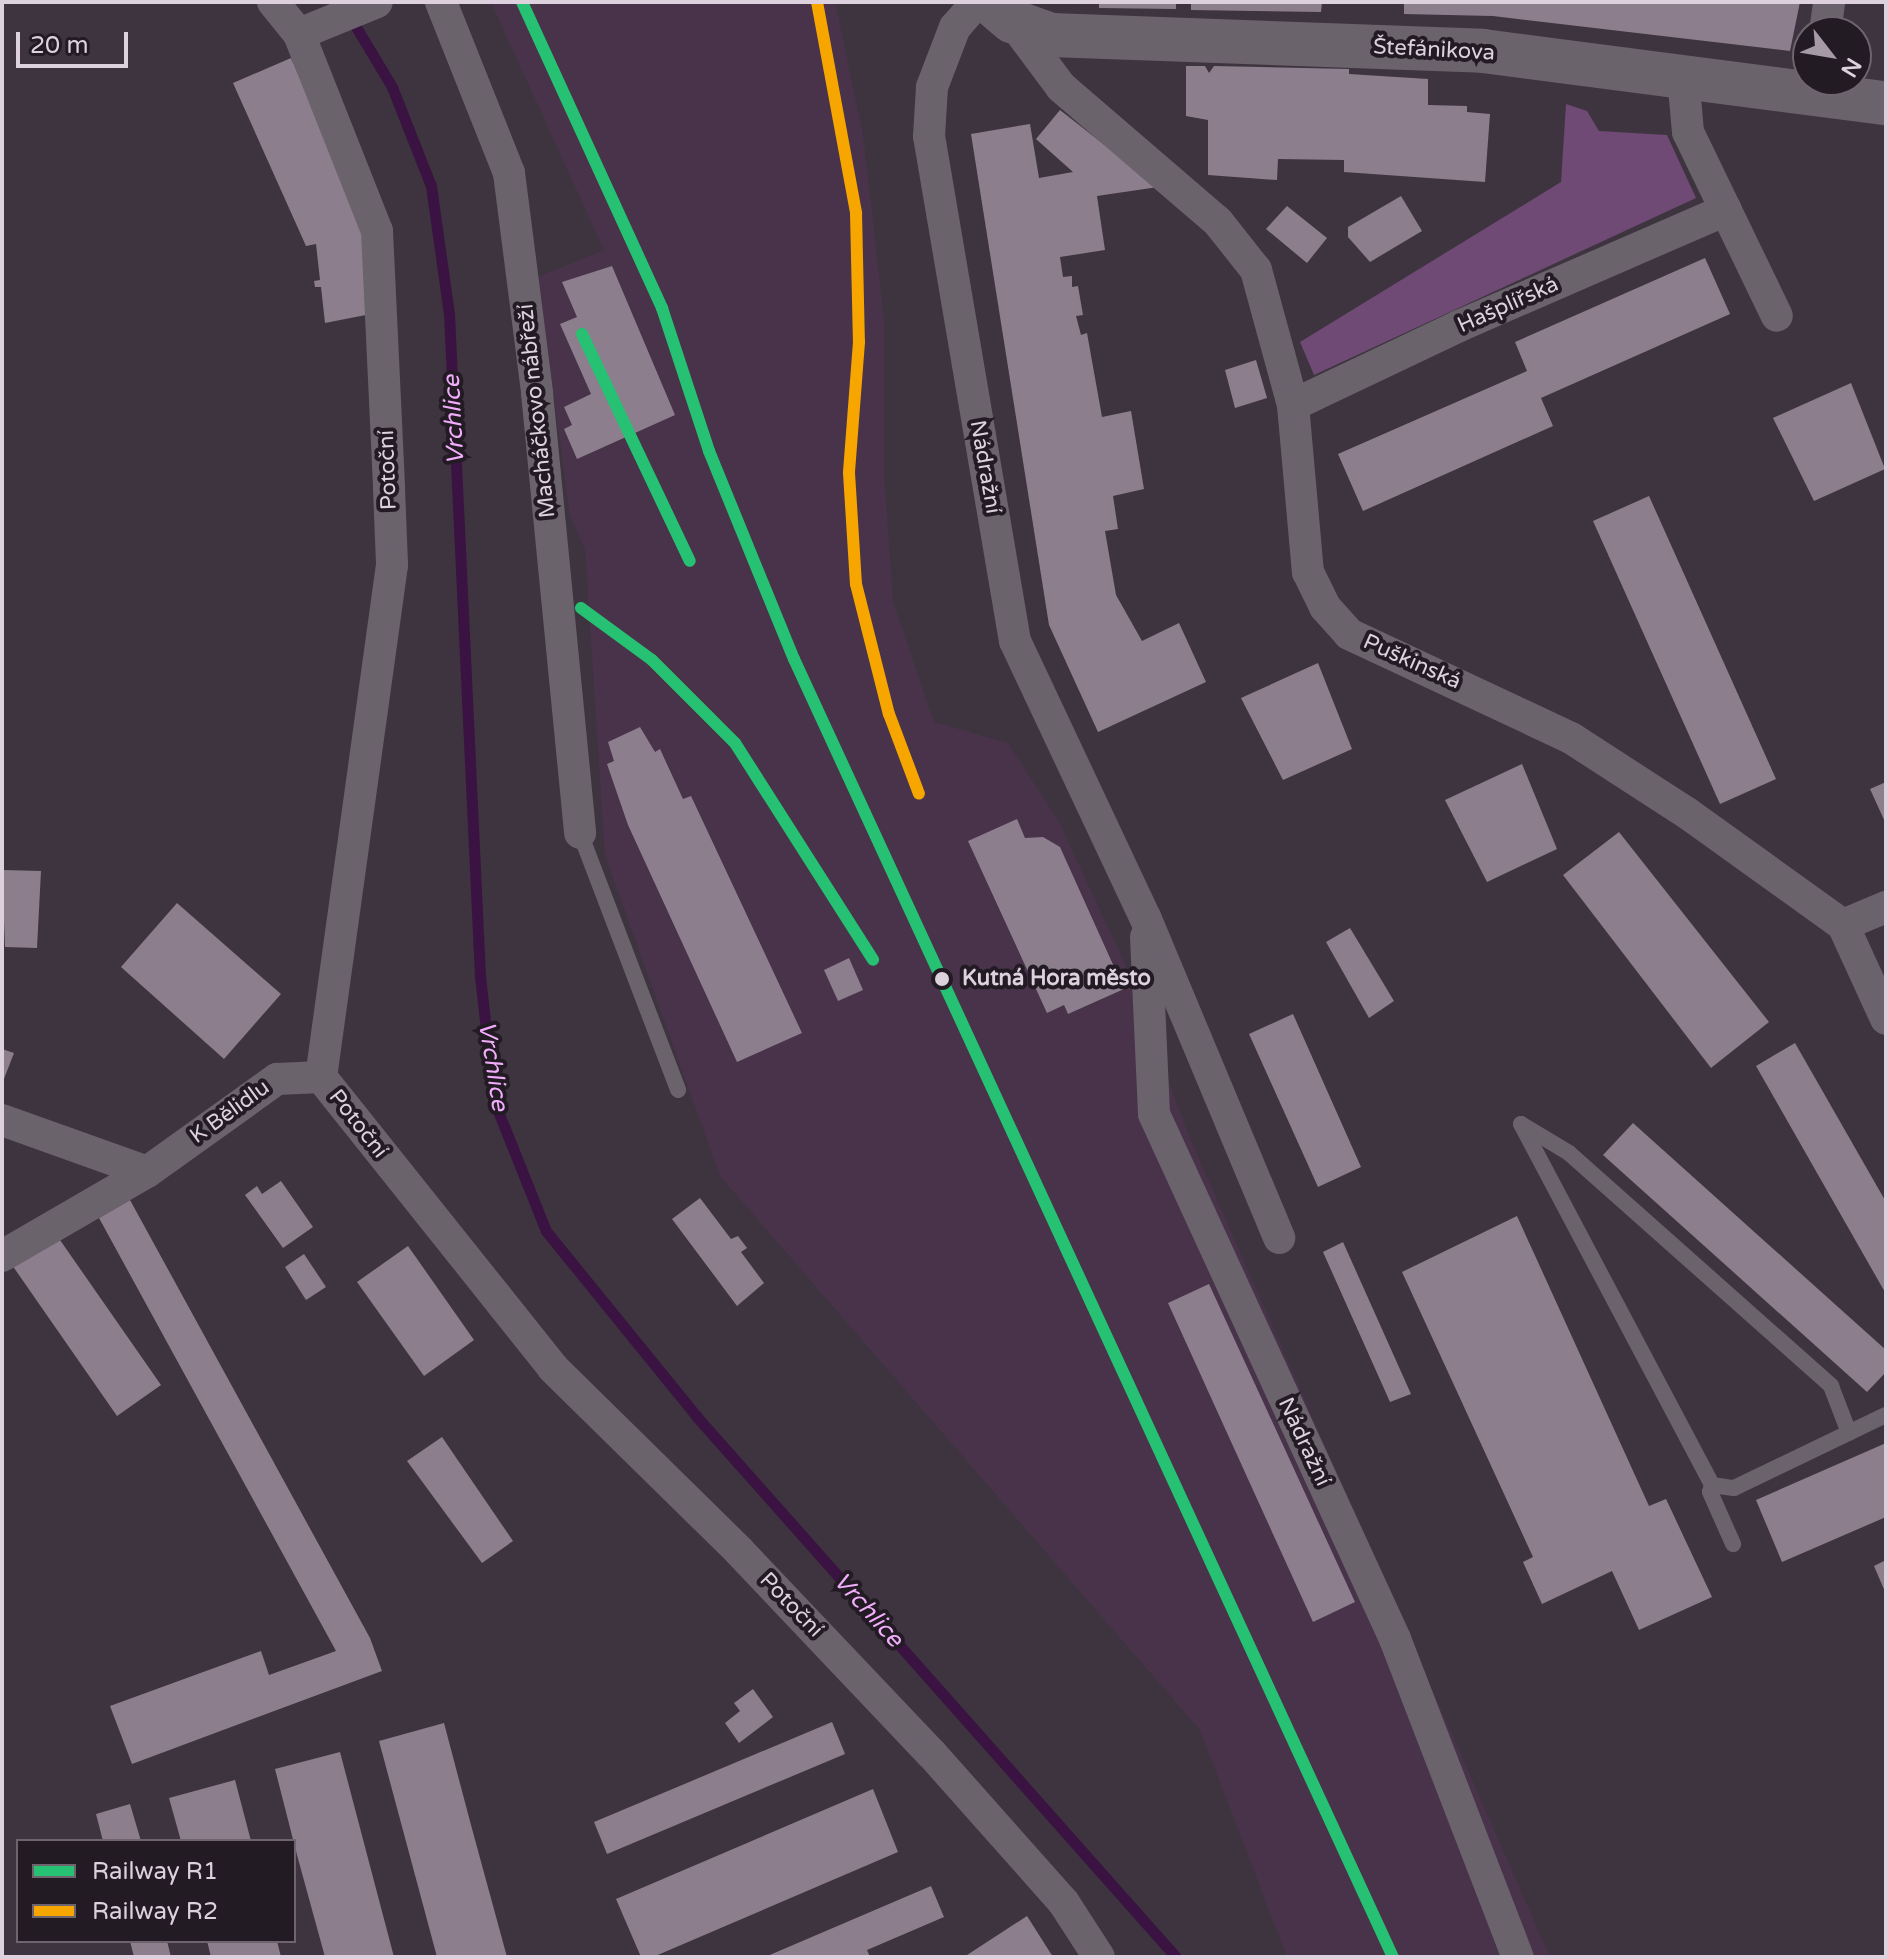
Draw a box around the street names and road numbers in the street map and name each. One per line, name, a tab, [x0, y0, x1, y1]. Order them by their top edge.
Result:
street label: Štefánikova	[1372, 34, 1496, 66]
street label: Hašplířská	[1454, 271, 1562, 339]
street label: Macháčkovo nábřeží	[513, 303, 561, 519]
street label: Nádražní	[964, 418, 1006, 516]
street label: Potoční	[373, 430, 403, 510]
street label: Puškinská	[1359, 629, 1465, 695]
street label: K Bělidlu	[185, 1074, 275, 1150]
street label: Potoční	[323, 1084, 393, 1164]
street label: Nádražní	[1272, 1394, 1336, 1490]
street label: Potoční	[754, 1567, 828, 1643]

